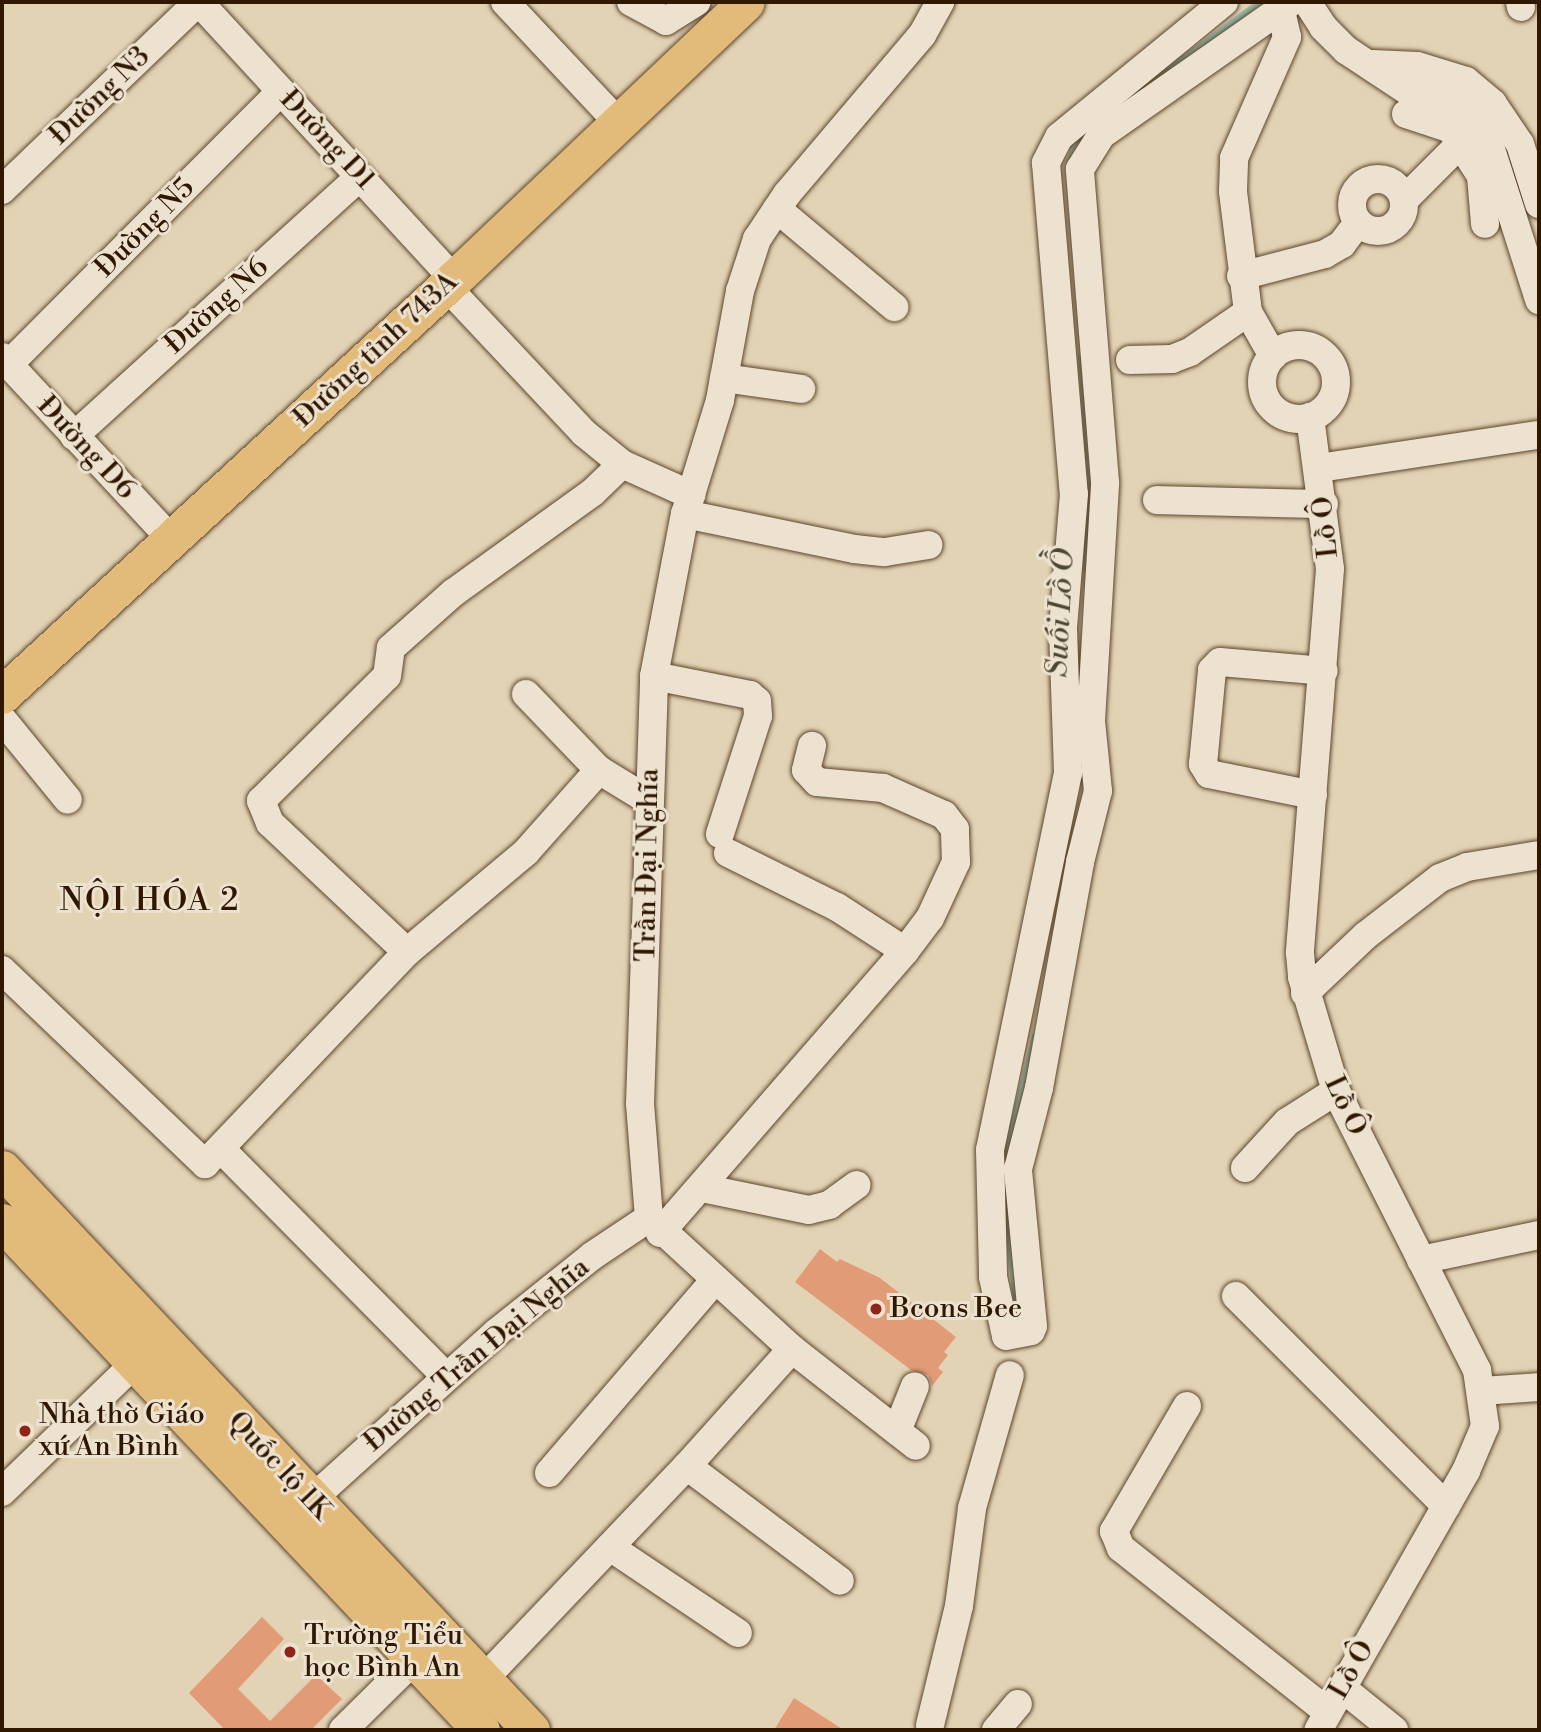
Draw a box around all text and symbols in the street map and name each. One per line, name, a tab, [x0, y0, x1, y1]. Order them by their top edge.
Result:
street label: Đường N3	[43, 40, 157, 152]
street label: Đường D1	[272, 83, 382, 197]
street label: Đường N5	[88, 171, 202, 285]
street label: Đường N6	[158, 251, 276, 361]
street label: Đường tỉnh 743A	[287, 265, 465, 435]
street label: Đường D6	[30, 389, 142, 507]
street label: Lồ Ô	[1306, 494, 1346, 560]
water label: Suối Lồ Ồ	[1040, 548, 1082, 678]
street label: Trần Đại Nghĩa	[630, 768, 666, 962]
district label: NỘI HÓA 2	[61, 881, 239, 919]
street label: Lồ Ô	[1317, 1071, 1373, 1141]
street label: Đường Trần Đại Nghĩa	[357, 1251, 597, 1459]
place label: Bcons Bee	[890, 1292, 1022, 1326]
marker: Bcons Bee	[868, 1301, 884, 1317]
place label: Nhà thờ Giáo xứ An Bình	[39, 1398, 205, 1464]
street label: Quốc lộ 1K	[220, 1405, 338, 1527]
marker: Nhà thờ Giáo xứ An Bình	[17, 1423, 33, 1439]
place label: Trường Tiểu học Bình An	[304, 1619, 463, 1685]
street label: Lồ Ô	[1322, 1635, 1382, 1705]
marker: Trường Tiểu học Bình An	[282, 1644, 298, 1660]

